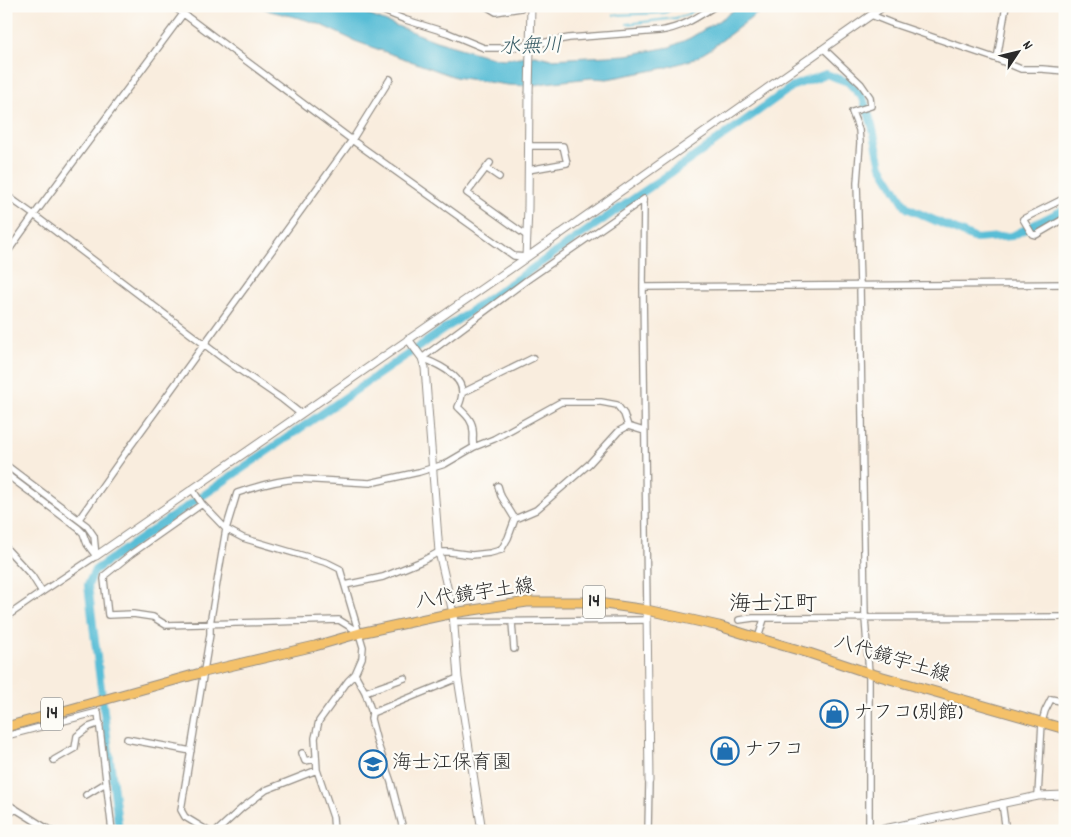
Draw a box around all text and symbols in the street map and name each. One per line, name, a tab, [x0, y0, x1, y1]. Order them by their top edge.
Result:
north arrow	[994, 28, 1044, 78]
water label: 水無川	[499, 32, 563, 64]
text: N	[1017, 37, 1037, 54]
street label: 八代鏡宇土線	[414, 573, 536, 617]
road number: 14	[583, 586, 605, 618]
district label: 海士江町	[729, 590, 817, 621]
street label: 八代鏡宇土線	[831, 629, 953, 691]
road number: 14	[41, 698, 63, 731]
shop icon: ナフコ(別館)	[819, 699, 849, 729]
place label: ナフコ(別館)	[853, 700, 963, 728]
shop icon: ナフコ	[710, 736, 740, 766]
place label: ナフコ	[744, 737, 804, 765]
school or university icon: 海士江保育園	[358, 749, 388, 779]
place label: 海士江保育園	[392, 750, 512, 778]

